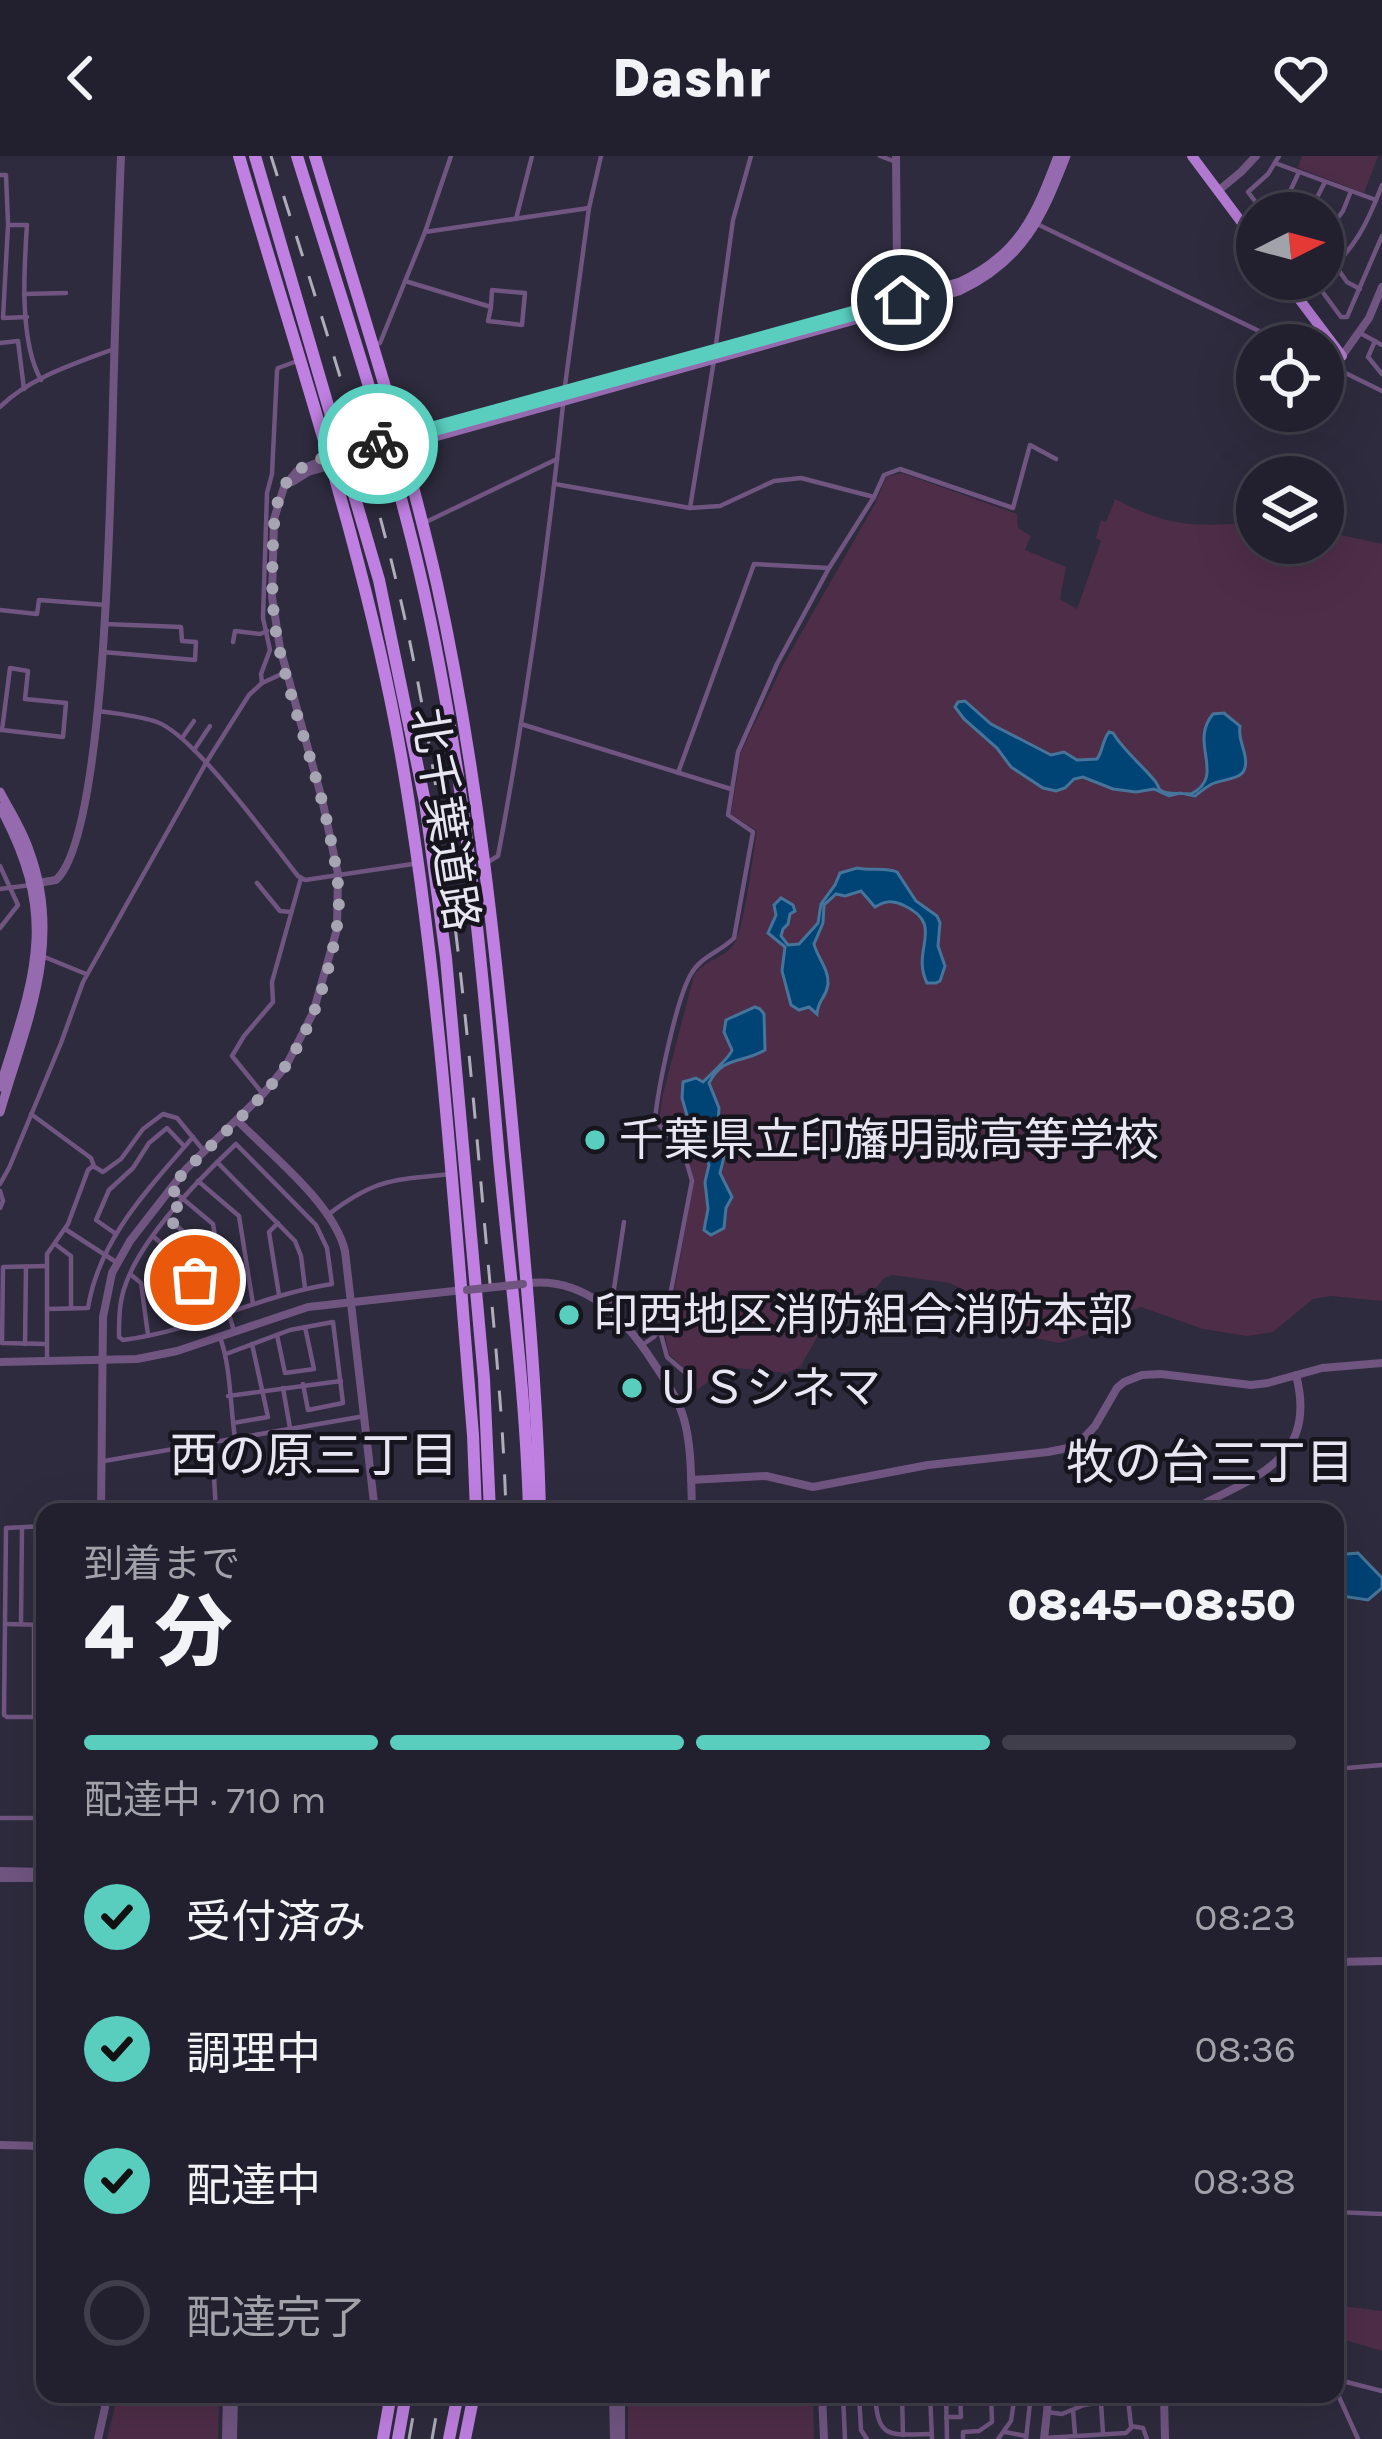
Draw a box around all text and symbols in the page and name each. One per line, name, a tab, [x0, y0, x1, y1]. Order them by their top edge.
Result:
icon: back	[48, 45, 114, 111]
icon: heart	[1268, 45, 1334, 111]
text: Dashr	[612, 46, 770, 110]
north arrow	[1236, 192, 1344, 300]
map controls	[1236, 192, 1344, 564]
pin	[851, 249, 953, 351]
icon: home	[869, 267, 935, 333]
button: locate	[1236, 324, 1344, 432]
courier	[318, 384, 438, 504]
icon: bike	[345, 411, 411, 477]
button: layers	[1236, 456, 1344, 564]
street label: 北千葉道路	[402, 704, 488, 934]
place label: 千葉県立印旛明誠高等学校	[619, 1114, 1159, 1166]
marker: 千葉県立印旛明誠高等学校	[582, 1127, 608, 1153]
pin	[144, 1229, 246, 1331]
icon: bag	[162, 1247, 228, 1313]
place label: 印西地区消防組合消防本部	[593, 1289, 1133, 1341]
marker: 印西地区消防組合消防本部	[556, 1302, 582, 1328]
place label: ＵＳシネマ	[656, 1362, 881, 1414]
marker: ＵＳシネマ	[619, 1375, 645, 1401]
district label: 西の原三丁目	[170, 1428, 458, 1484]
district label: 牧の台三丁目	[1066, 1435, 1354, 1491]
text: 到着まで	[84, 1541, 240, 1587]
text: 08:45–08:50	[1007, 1579, 1296, 1631]
text: 4 分	[84, 1587, 232, 1679]
text: 配達中 · 710 m	[84, 1777, 327, 1823]
icon: check	[84, 1884, 150, 1950]
text: 08:23	[1194, 1894, 1296, 1940]
text: 受付済み	[186, 1896, 366, 1948]
icon: check	[84, 2016, 150, 2082]
text: 08:36	[1195, 2026, 1296, 2072]
text: 調理中	[186, 2028, 321, 2080]
icon: check	[84, 2148, 150, 2214]
text: 08:38	[1193, 2158, 1296, 2204]
text: 配達中	[186, 2160, 321, 2212]
text: 配達完了	[186, 2292, 366, 2344]

